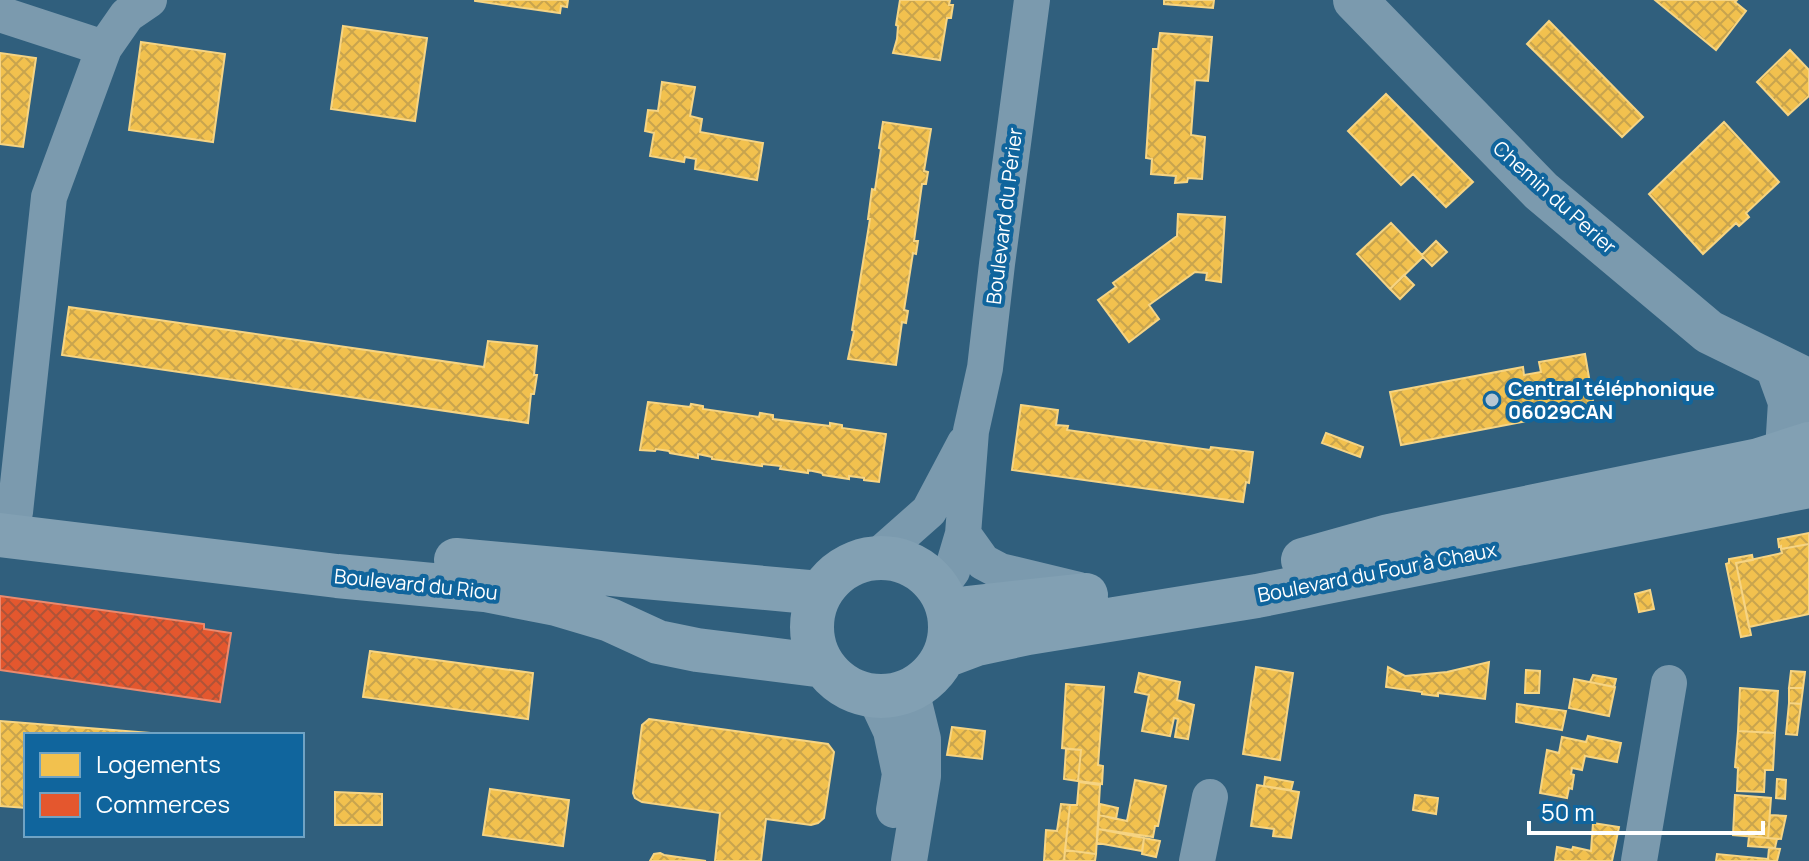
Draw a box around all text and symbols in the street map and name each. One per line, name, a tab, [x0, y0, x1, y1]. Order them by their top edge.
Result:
street label: Boulevard du Périer	[980, 126, 1028, 306]
street label: Chemin du Perier	[1488, 134, 1622, 260]
place label: Central téléphonique 06029CAN	[1508, 375, 1715, 425]
marker: Central téléphonique 06029CAN	[1483, 391, 1501, 409]
street label: Boulevard du Four à Chaux	[1255, 536, 1499, 608]
street label: Boulevard du Riou	[333, 562, 499, 606]
legend	[24, 733, 304, 837]
text: Logements	[96, 747, 221, 780]
scale bar	[1529, 785, 1763, 835]
text: Commerces	[96, 787, 230, 820]
text: 50 m	[1541, 795, 1595, 828]

